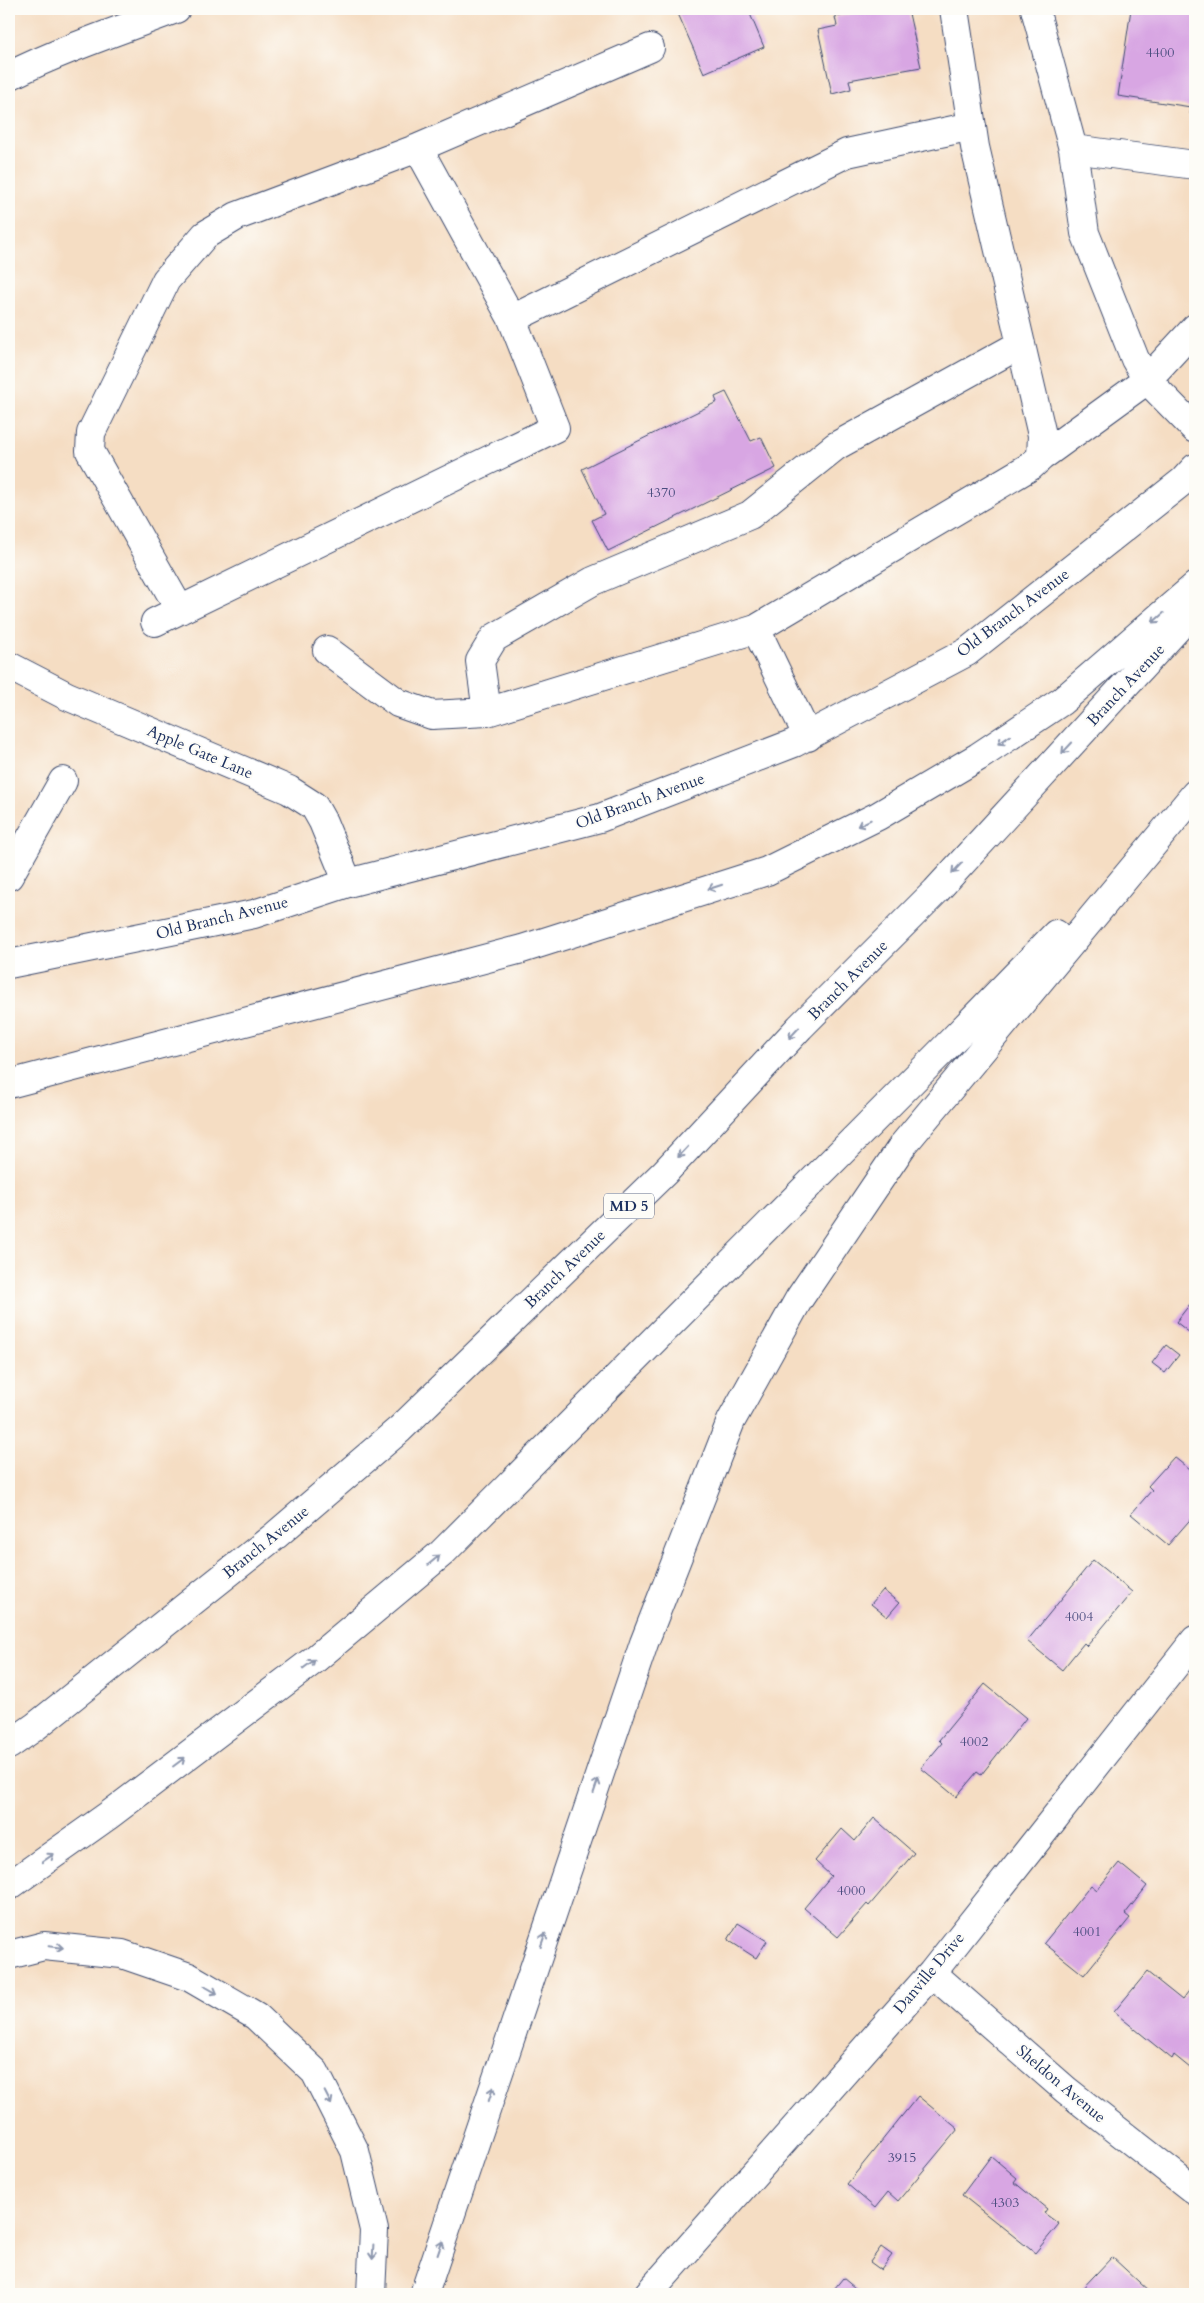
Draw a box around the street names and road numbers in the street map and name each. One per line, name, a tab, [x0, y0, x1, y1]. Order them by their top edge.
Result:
street label: Old Branch Avenue	[952, 563, 1074, 663]
street label: Branch Avenue	[1082, 639, 1170, 731]
street label: Apple Gate Lane	[144, 720, 256, 784]
street label: Old Branch Avenue	[572, 767, 708, 835]
street label: Old Branch Avenue	[154, 891, 290, 945]
street label: Branch Avenue	[803, 935, 893, 1025]
road number: MD 5	[604, 1194, 654, 1218]
street label: Branch Avenue	[520, 1225, 610, 1313]
street label: Branch Avenue	[218, 1500, 314, 1584]
street label: Danville Drive	[888, 1928, 970, 2018]
street label: Sheldon Avenue	[1012, 2040, 1110, 2128]

